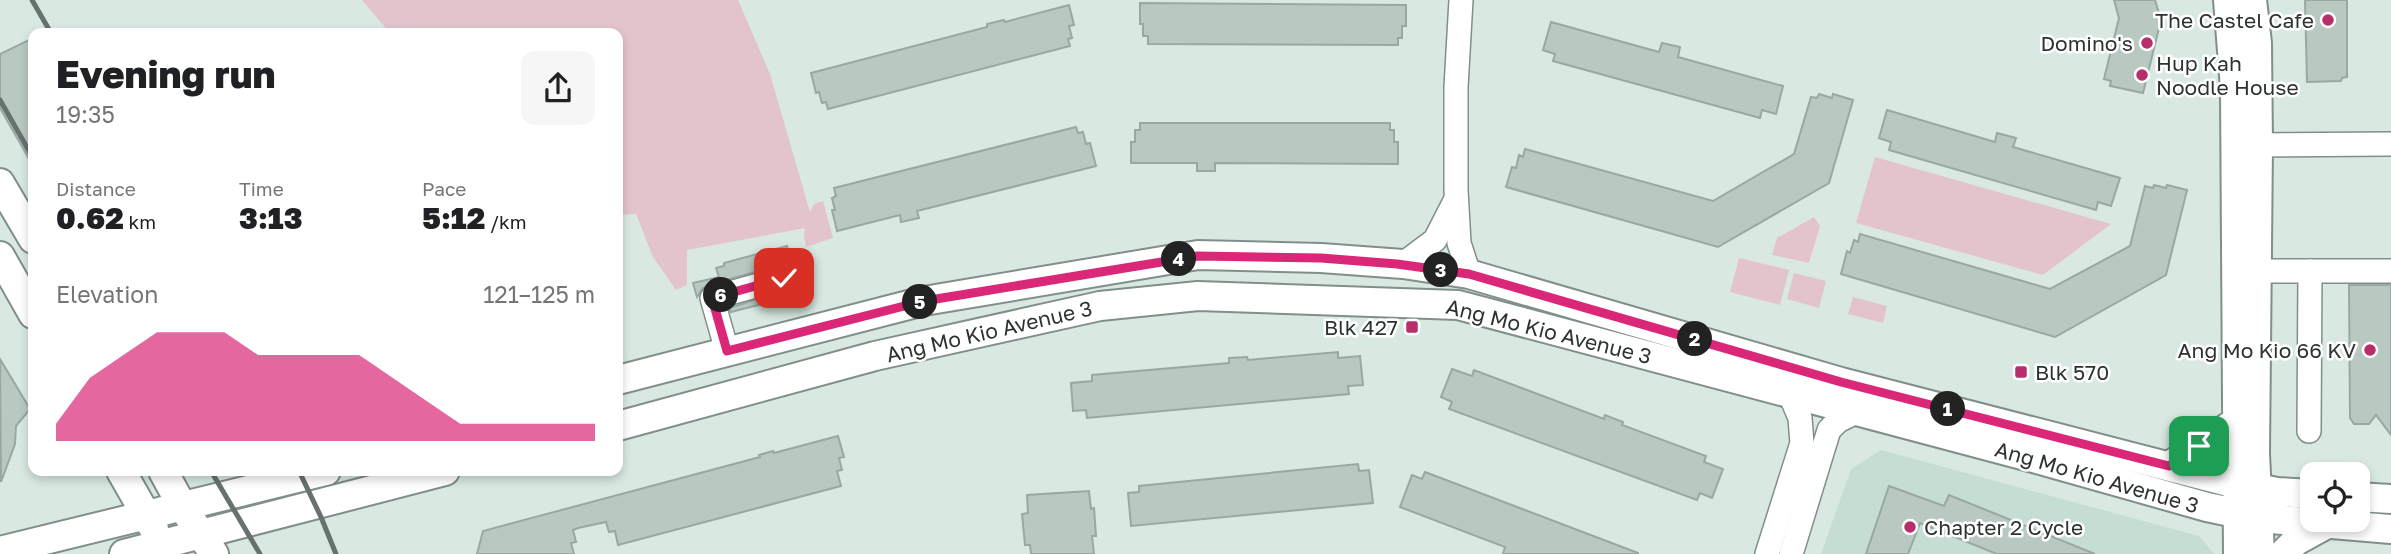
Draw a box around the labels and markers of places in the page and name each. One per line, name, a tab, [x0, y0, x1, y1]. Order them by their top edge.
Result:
place label: The Castel Cafe	[2155, 7, 2314, 33]
marker: The Castel Cafe	[2320, 12, 2336, 28]
place label: Domino's	[2040, 30, 2133, 56]
marker: Domino's	[2139, 35, 2155, 51]
place label: Hup Kah Noodle House	[2156, 50, 2299, 100]
marker: Hup Kah Noodle House	[2134, 67, 2150, 83]
pin: 4	[1162, 242, 1196, 276]
pin	[754, 248, 814, 308]
pin: 3	[1424, 252, 1458, 288]
pin: 6	[704, 278, 738, 312]
pin: 5	[902, 284, 937, 320]
place label: Blk 427	[1324, 314, 1398, 340]
marker: Blk 427	[1404, 319, 1420, 335]
pin: 2	[1678, 322, 1712, 356]
place label: Ang Mo Kio 66 KV	[2178, 337, 2356, 363]
marker: Ang Mo Kio 66 KV	[2362, 342, 2378, 358]
place label: Blk 570	[2035, 359, 2109, 385]
marker: Blk 570	[2013, 364, 2029, 380]
pin: 1	[1930, 392, 1966, 426]
pin	[2169, 416, 2229, 476]
place label: Chapter 2 Cycle	[1924, 514, 2083, 540]
marker: Chapter 2 Cycle	[1902, 519, 1918, 535]

